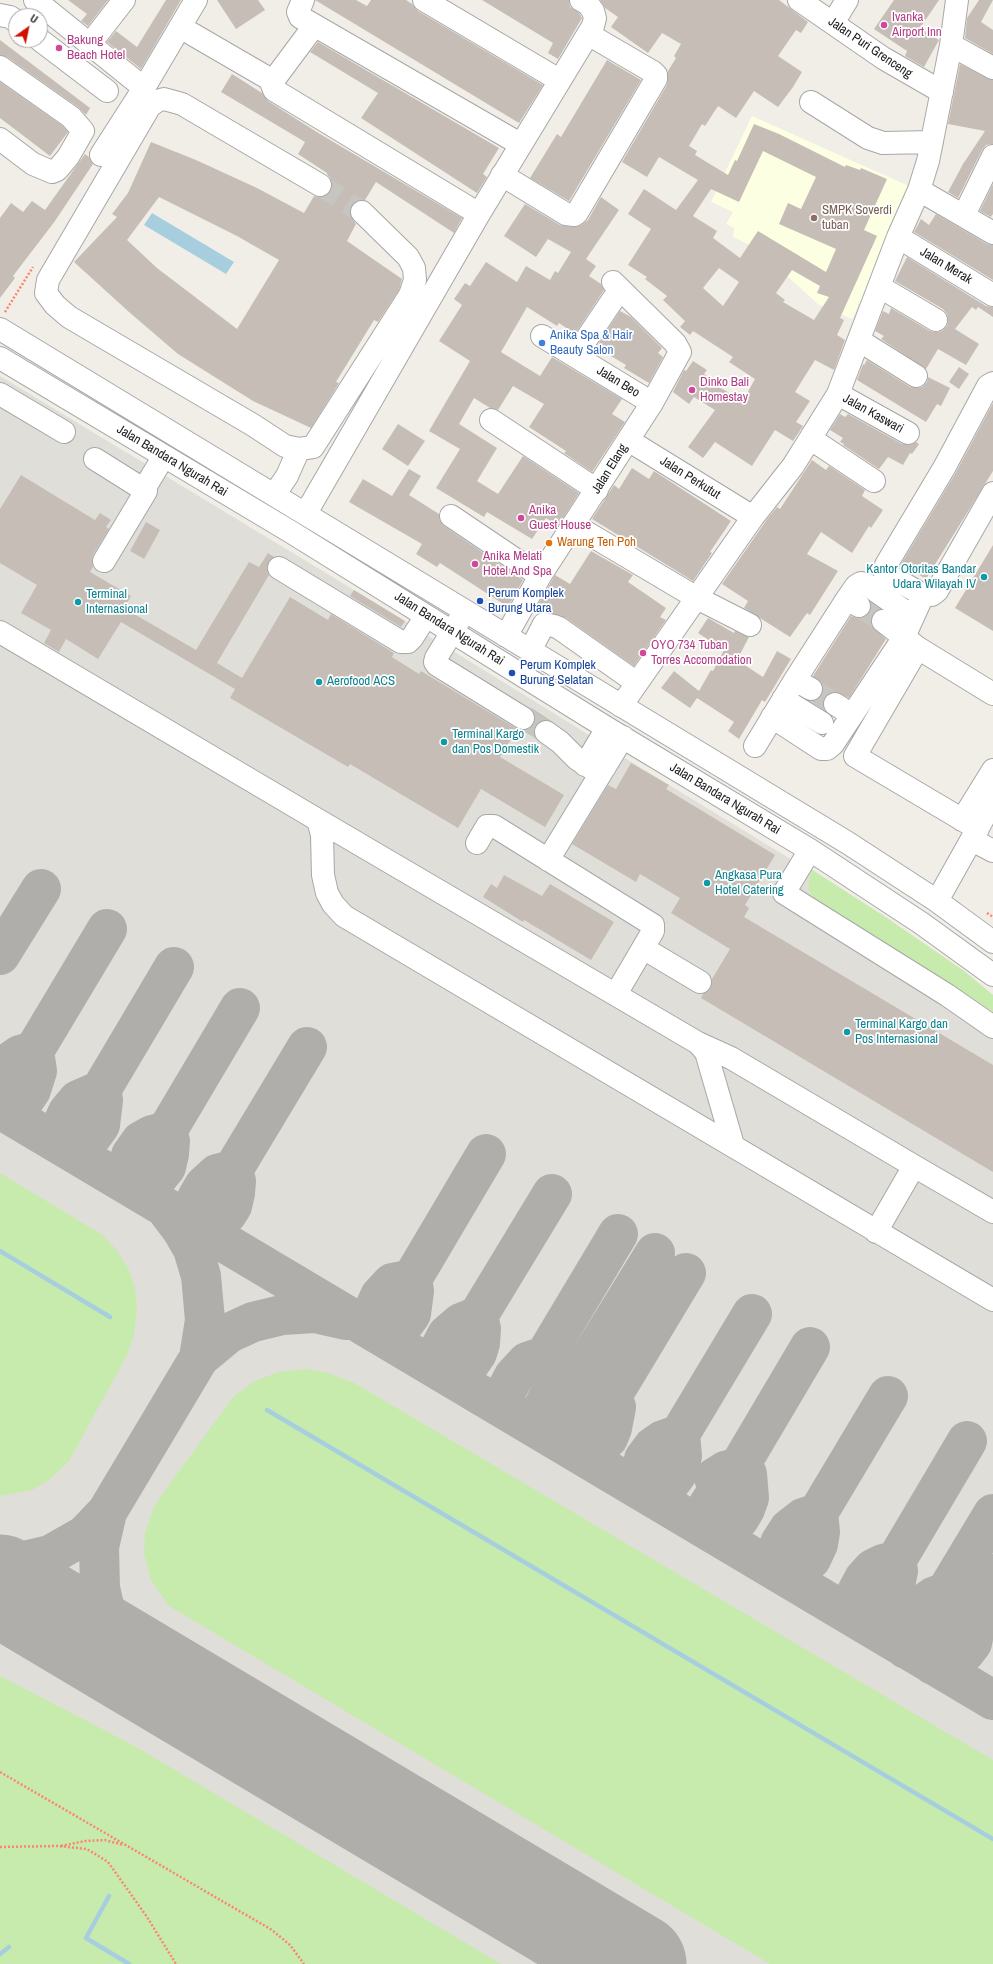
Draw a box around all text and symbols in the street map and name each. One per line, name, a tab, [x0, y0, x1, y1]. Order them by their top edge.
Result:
north arrow	[8, 8, 48, 48]
place label: Ivanka Airport Inn	[892, 10, 942, 41]
text: U	[27, 11, 41, 26]
street label: Jalan Puri Grenceng	[825, 14, 915, 82]
marker: Ivanka Airport Inn	[879, 20, 889, 30]
place label: Bakung Beach Hotel	[67, 33, 125, 64]
marker: Bakung Beach Hotel	[54, 43, 64, 53]
place label: SMPK Soverdi tuban	[822, 203, 892, 234]
marker: SMPK Soverdi tuban	[809, 213, 819, 223]
street label: Jalan Merak	[917, 244, 975, 288]
place label: Anika Spa & Hair Beauty Salon	[550, 328, 632, 359]
marker: Anika Spa & Hair Beauty Salon	[537, 338, 547, 348]
street label: Jalan Beo	[594, 363, 642, 401]
place label: Dinko Bali Homestay	[700, 375, 749, 406]
marker: Dinko Bali Homestay	[687, 385, 697, 395]
street label: Jalan Kaswari	[840, 391, 906, 437]
street label: Jalan Bandara Ngurah Rai	[114, 422, 230, 500]
street label: Jalan Elang	[589, 441, 631, 497]
street label: Jalan Perkutut	[657, 453, 723, 503]
place label: Anika Guest House	[529, 503, 591, 534]
marker: Anika Guest House	[516, 513, 526, 523]
place label: Warung Ten Poh	[557, 535, 636, 551]
marker: Warung Ten Poh	[544, 538, 554, 548]
place label: Anika Melati Hotel And Spa	[483, 549, 552, 580]
marker: Anika Melati Hotel And Spa	[470, 559, 480, 569]
place label: Kantor Otoritas Bandar Udara Wilayah IV	[866, 562, 976, 593]
marker: Kantor Otoritas Bandar Udara Wilayah IV	[979, 572, 989, 582]
place label: Perum Komplek Burung Utara	[488, 586, 564, 617]
place label: Terminal Internasional	[86, 587, 148, 618]
street label: Jalan Bandara Ngurah Rai	[391, 589, 507, 669]
marker: Perum Komplek Burung Utara	[475, 596, 485, 606]
marker: Terminal Internasional	[73, 597, 83, 607]
place label: OYO 734 Tuban Torres Accomodation	[651, 638, 752, 669]
marker: OYO 734 Tuban Torres Accomodation	[638, 648, 648, 658]
place label: Perum Komplek Burung Selatan	[520, 658, 596, 689]
marker: Perum Komplek Burung Selatan	[507, 668, 517, 678]
place label: Aerofood ACS	[327, 674, 395, 690]
marker: Aerofood ACS	[314, 677, 324, 687]
place label: Terminal Kargo dan Pos Domestik	[452, 727, 539, 758]
marker: Terminal Kargo dan Pos Domestik	[439, 737, 449, 747]
street label: Jalan Bandara Ngurah Rai	[667, 760, 783, 838]
place label: Angkasa Pura Hotel Catering	[715, 868, 784, 899]
marker: Angkasa Pura Hotel Catering	[702, 878, 712, 888]
place label: Terminal Kargo dan Pos Internasional	[855, 1017, 948, 1048]
marker: Terminal Kargo dan Pos Internasional	[842, 1027, 852, 1037]

